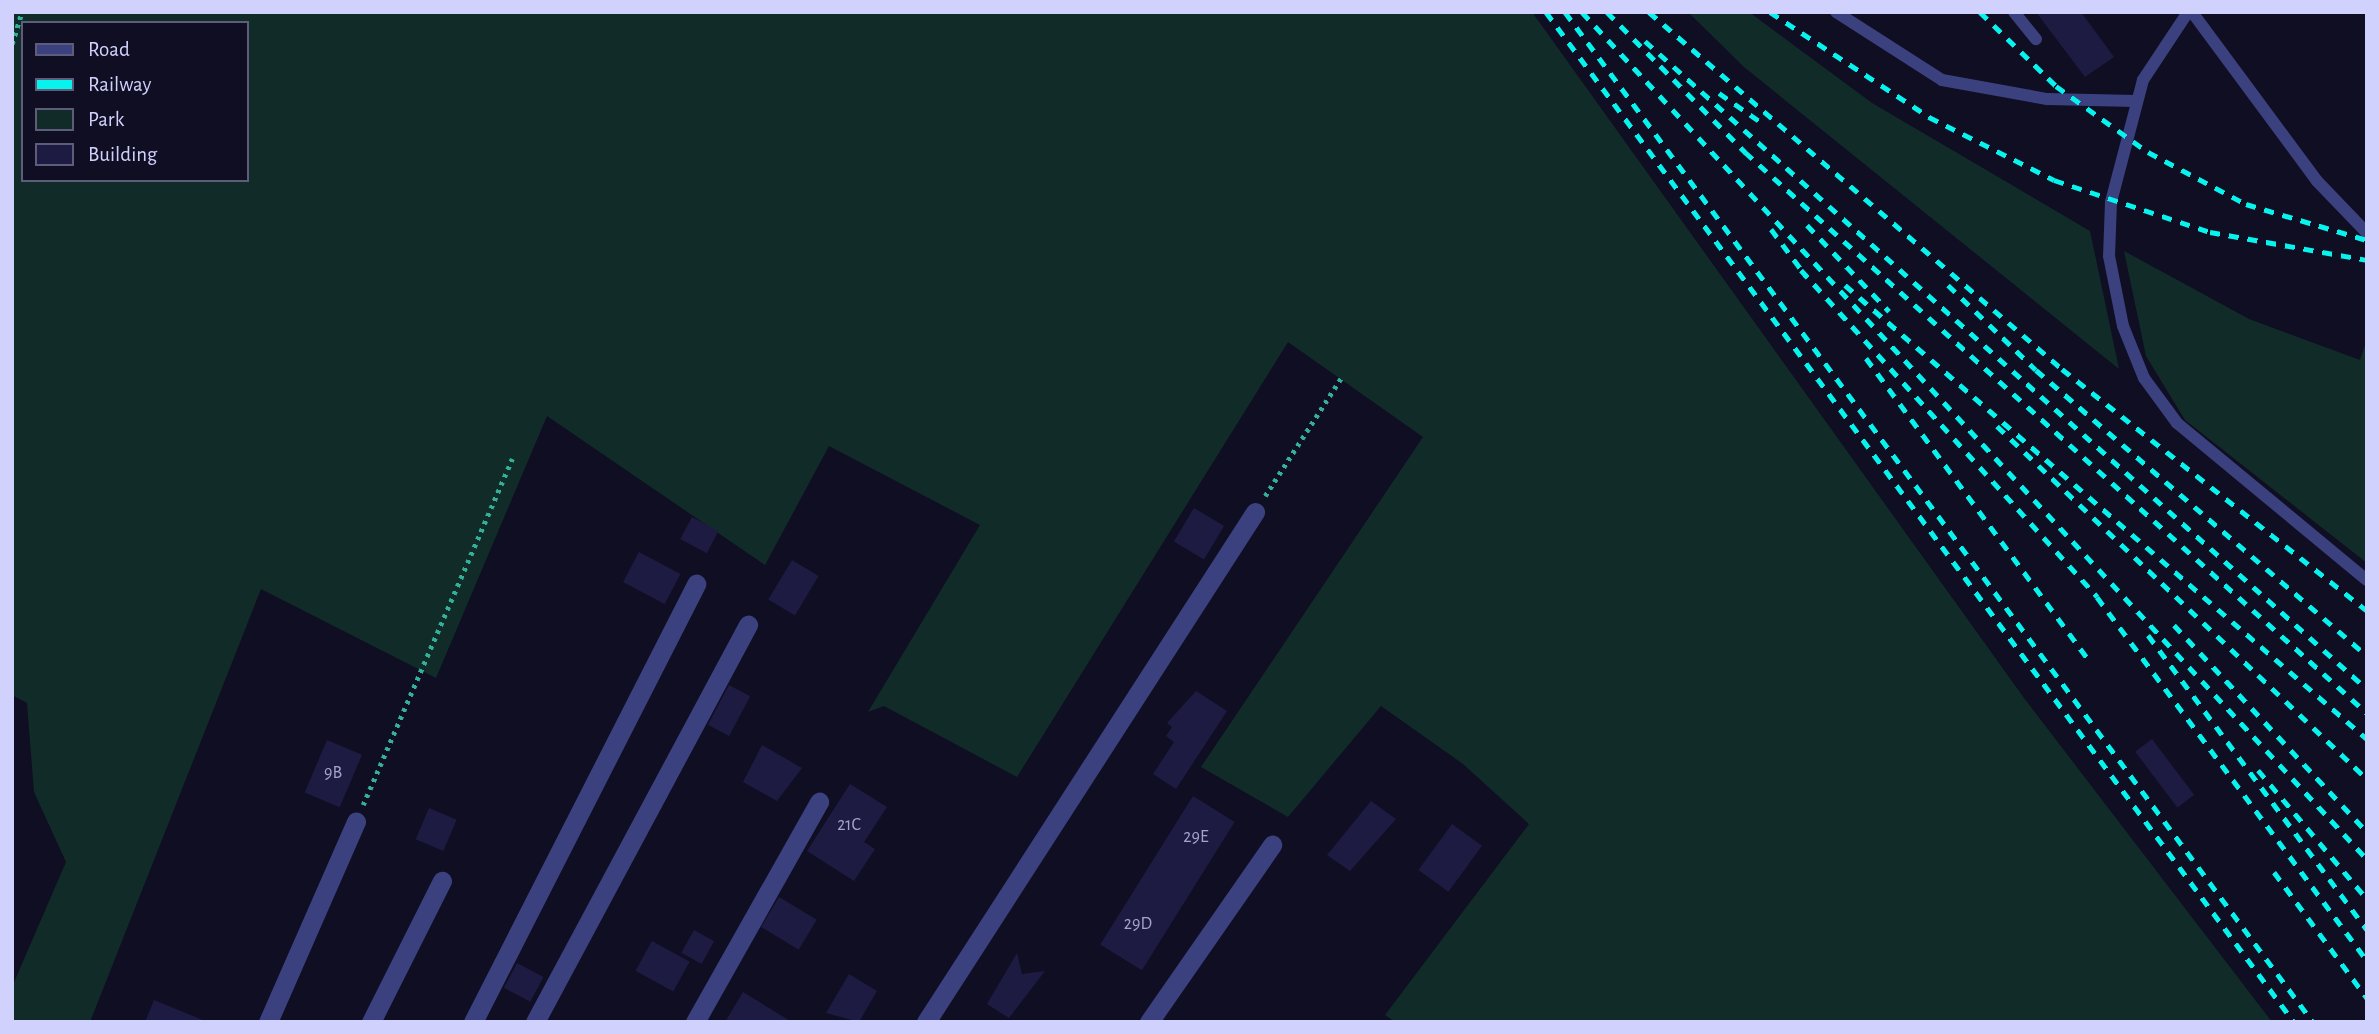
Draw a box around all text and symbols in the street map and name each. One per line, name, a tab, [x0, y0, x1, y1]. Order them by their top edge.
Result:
legend	[21, 21, 248, 182]
text: Road	[88, 39, 130, 60]
text: Railway	[88, 74, 151, 95]
text: Park	[88, 109, 124, 130]
text: Building	[88, 144, 157, 165]
house number: 9B	[324, 762, 342, 784]
house number: 21C	[837, 814, 861, 836]
house number: 29E	[1183, 826, 1209, 848]
house number: 29D	[1124, 913, 1152, 935]

